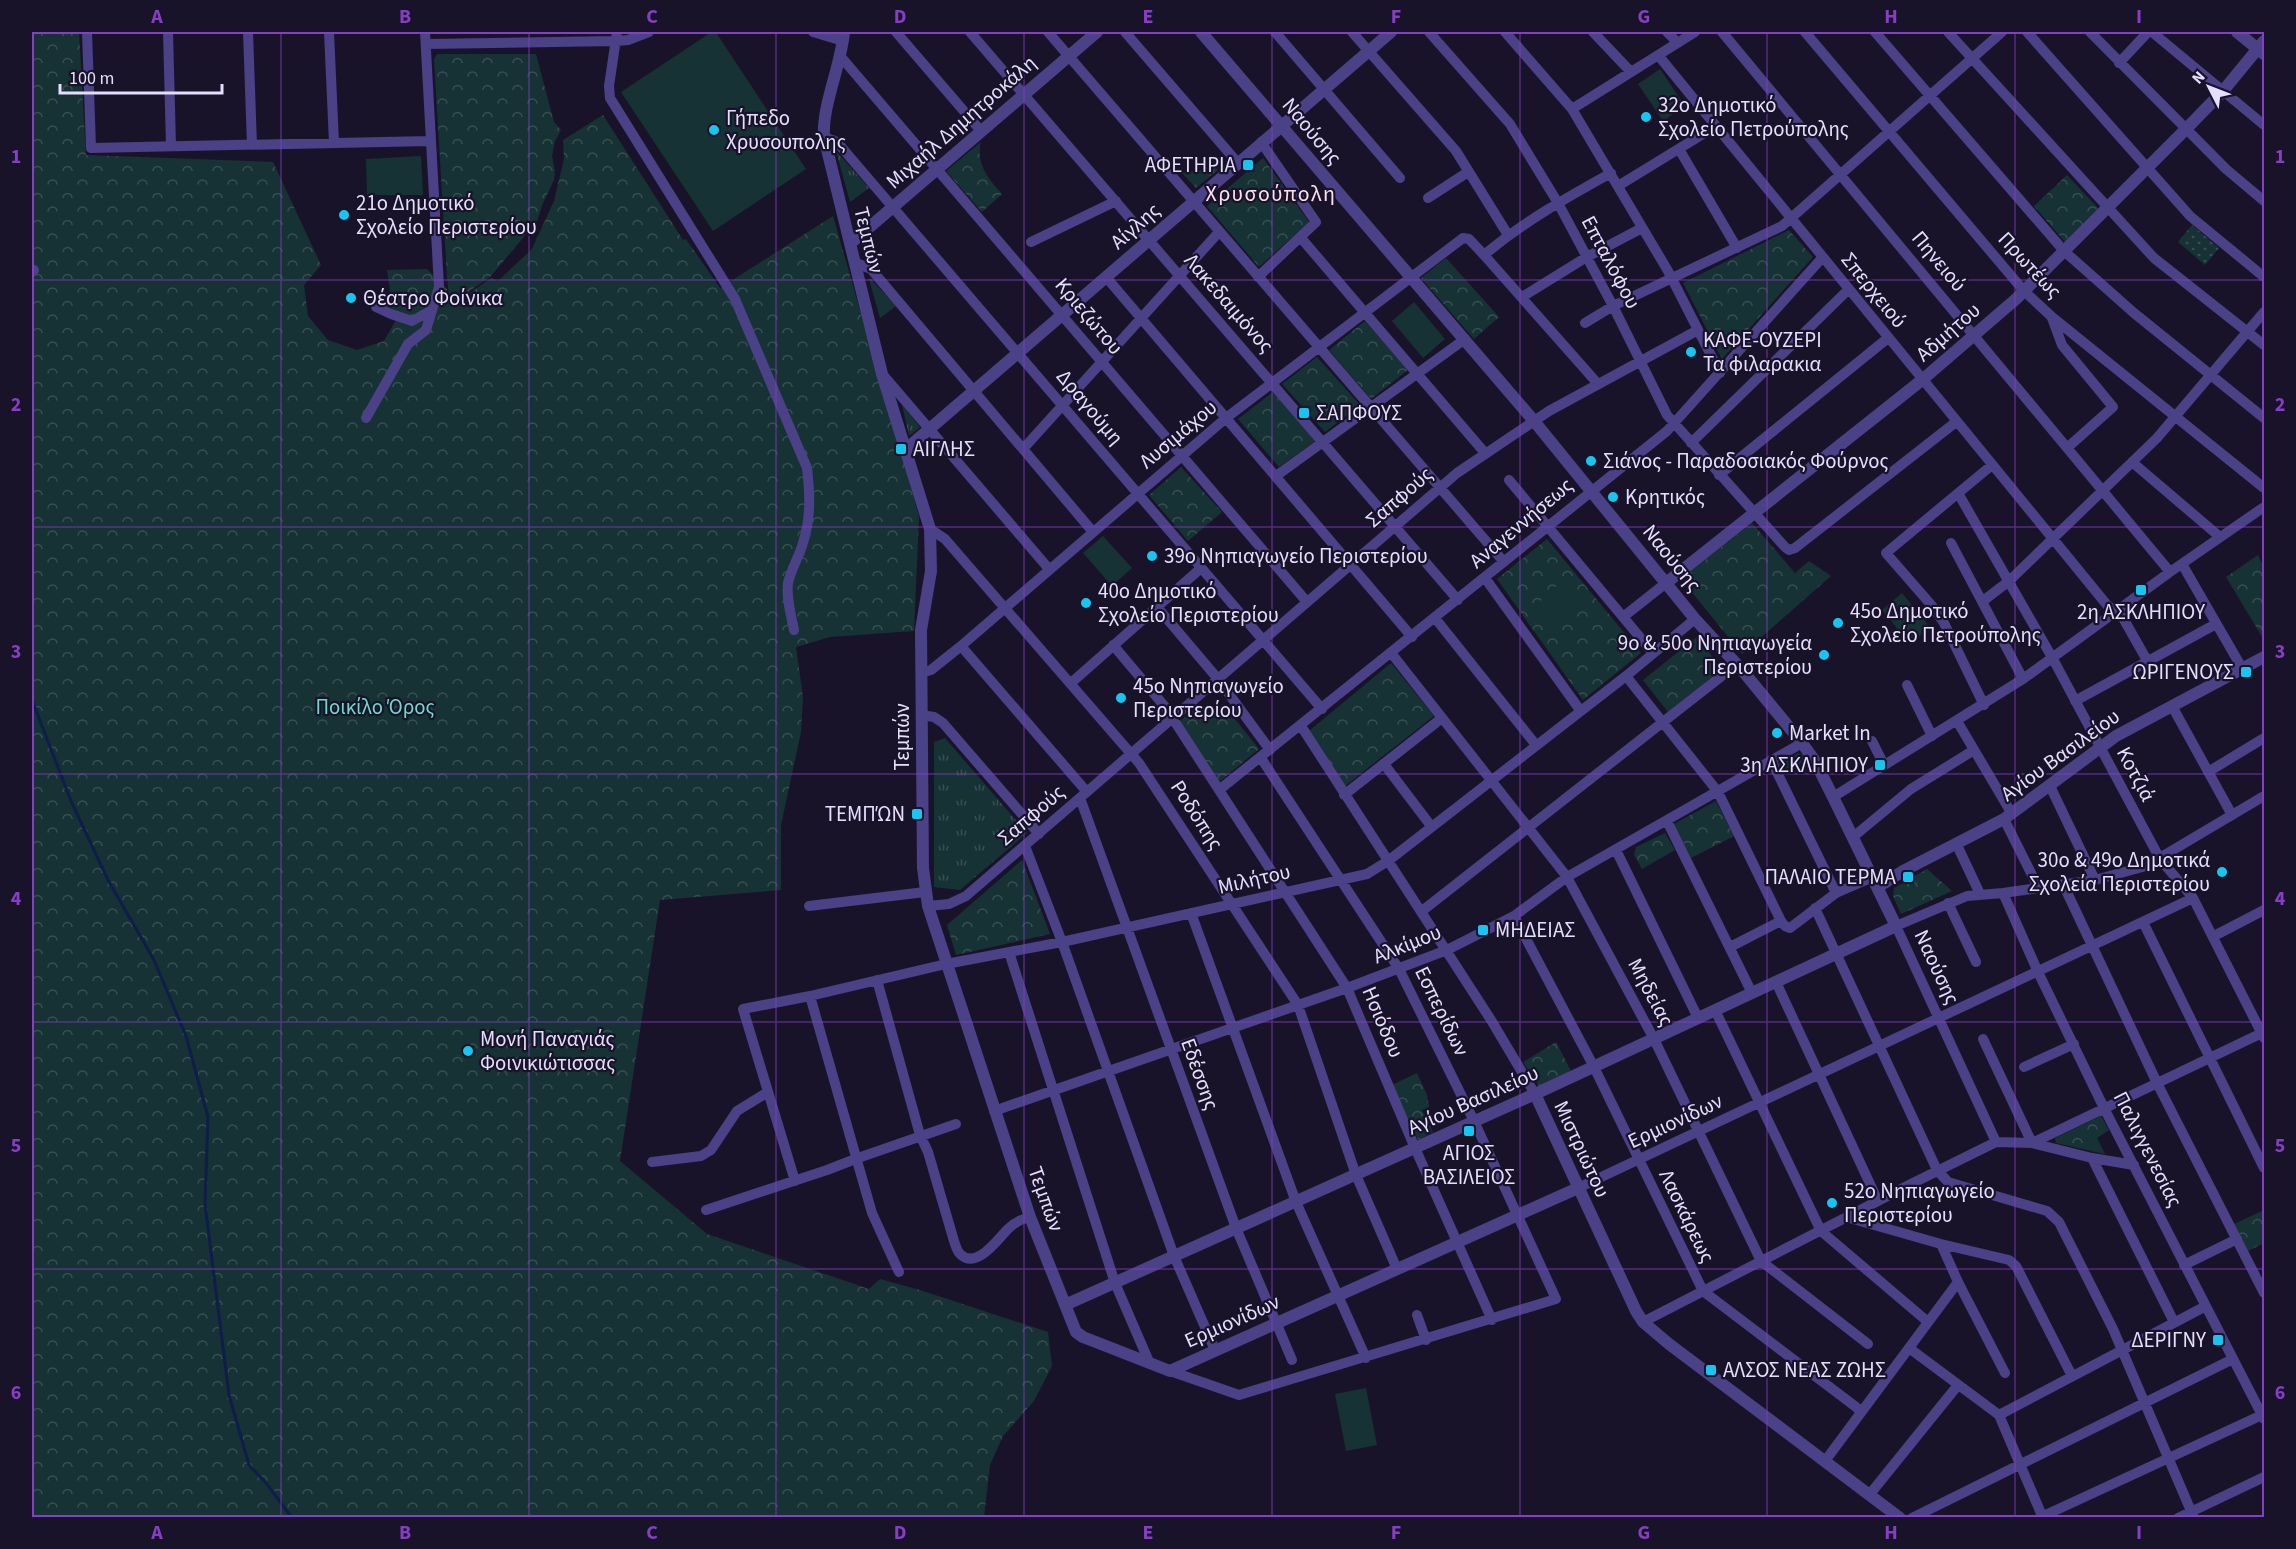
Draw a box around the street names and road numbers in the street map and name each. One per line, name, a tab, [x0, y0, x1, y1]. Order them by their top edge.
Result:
street label: Μιχαήλ Δημητροκάλη	[879, 48, 1043, 196]
street label: Ναούσης	[1275, 91, 1349, 171]
street label: Αίγλης	[1103, 196, 1167, 256]
street label: Τεμπών	[846, 204, 892, 276]
street label: Επταλόφου	[1574, 210, 1648, 314]
street label: Πηνειού	[1905, 224, 1973, 298]
street label: Πρωτέως	[1991, 225, 2069, 305]
street label: Σπερχειού	[1834, 246, 1914, 334]
street label: Λακεδαιμόνος	[1177, 247, 1281, 359]
street label: Κριεζώτου	[1048, 271, 1130, 361]
street label: Αδμήτου	[1909, 295, 1987, 369]
street label: Δραγούμη	[1049, 363, 1131, 451]
street label: Λυσιμάχου	[1133, 392, 1223, 476]
street label: Σαπφούς	[1359, 459, 1439, 535]
street label: Αναγεννήσεως	[1463, 471, 1579, 575]
street label: Ναούσης	[1635, 518, 1709, 598]
street label: Αγίου Βασιλείου	[1994, 701, 2126, 809]
street label: Τεμπών	[887, 703, 917, 771]
street label: Κοτζιά	[2109, 741, 2163, 807]
street label: Ροδόπης	[1163, 774, 1231, 856]
street label: Σαπφούς	[991, 777, 1071, 853]
street label: Μιλήτου	[1215, 856, 1293, 902]
street label: Αλκίμου	[1368, 917, 1446, 971]
street label: Ναούσης	[1907, 925, 1967, 1009]
street label: Μηδείας	[1621, 953, 1681, 1031]
street label: Εσπερίδων	[1407, 961, 1477, 1061]
street label: Ησιόδου	[1355, 982, 1411, 1062]
street label: Εδέσσης	[1173, 1034, 1227, 1114]
street label: Αγίου Βασιλείου	[1403, 1058, 1543, 1142]
street label: Ερμιονίδων	[1623, 1086, 1727, 1156]
street label: Παλιγγενεσίας	[2106, 1086, 2190, 1212]
street label: Μιστριώτου	[1546, 1096, 1618, 1202]
street label: Τεμπών	[1020, 1162, 1072, 1236]
street label: Λασκάρεως	[1652, 1164, 1722, 1268]
street label: Ερμιονίδων	[1180, 1287, 1284, 1355]

